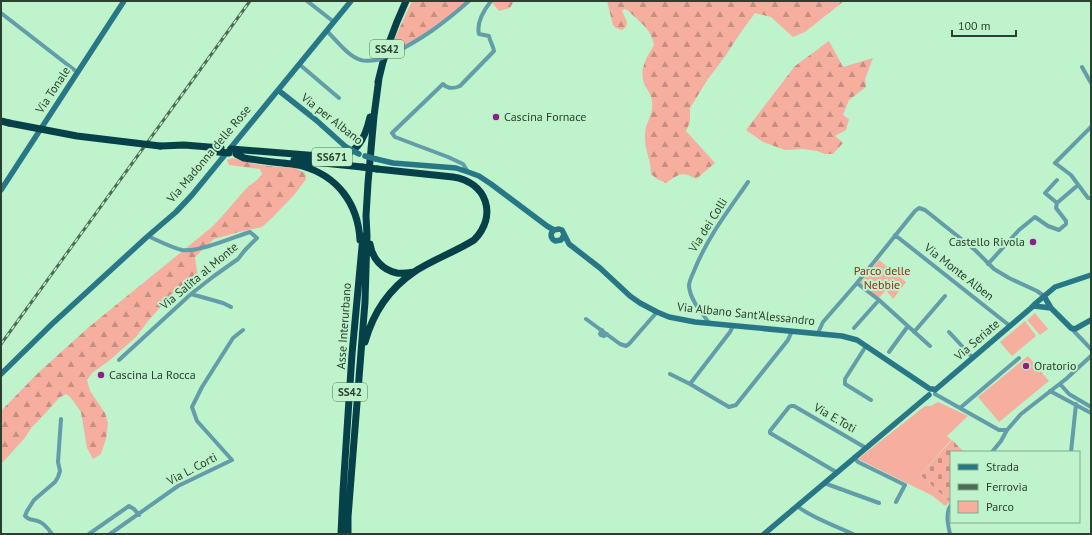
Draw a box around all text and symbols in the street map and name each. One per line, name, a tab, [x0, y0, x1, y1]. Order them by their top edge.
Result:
scale bar	[952, 12, 1016, 38]
text: 100 m	[958, 18, 991, 33]
road number: SS42	[370, 40, 404, 58]
street label: Via Tonale	[31, 64, 73, 117]
street label: Via per Albano	[297, 89, 366, 147]
street label: Via Madonna delle Rose	[163, 102, 254, 206]
place label: Cascina Fornace	[504, 109, 586, 124]
marker: Cascina Fornace	[491, 112, 501, 122]
road number: SS671	[312, 148, 352, 166]
street label: Via dei Colli	[684, 195, 730, 256]
place label: Castello Rivola	[949, 234, 1025, 249]
marker: Castello Rivola	[1028, 237, 1038, 247]
street label: Via Salita al Monte	[156, 239, 241, 313]
street label: Via Monte Alben	[921, 239, 997, 303]
park label: Parco delle Nebbie	[854, 263, 910, 292]
street label: Asse Interurbano	[333, 282, 354, 370]
street label: Via Albano Sant'Alessandro	[676, 299, 816, 328]
street label: Via Seriate	[950, 316, 1002, 364]
place label: Oratorio	[1034, 358, 1076, 373]
marker: Oratorio	[1021, 361, 1031, 371]
place label: Cascina La Rocca	[109, 367, 196, 382]
marker: Cascina La Rocca	[96, 370, 106, 380]
road number: SS42	[333, 383, 367, 401]
street label: Via E.Toti	[810, 399, 859, 436]
street label: Via L. Corti	[163, 449, 219, 489]
legend	[950, 451, 1080, 523]
text: Strada	[986, 459, 1019, 474]
text: Ferrovia	[986, 479, 1028, 494]
text: Parco	[986, 499, 1014, 514]

